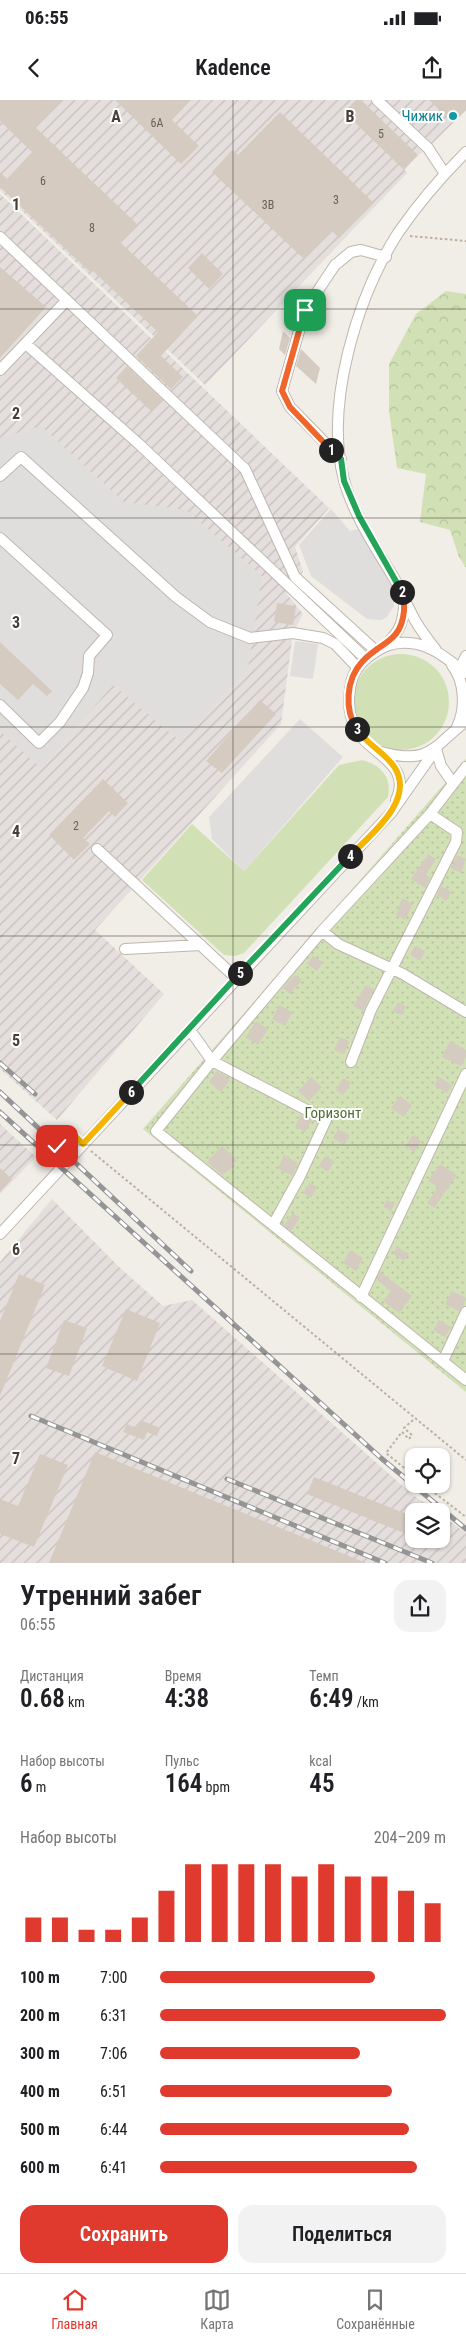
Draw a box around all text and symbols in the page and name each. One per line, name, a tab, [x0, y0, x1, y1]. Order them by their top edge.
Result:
text: 06:55	[25, 6, 69, 29]
icon: back	[20, 54, 48, 82]
icon: share	[418, 54, 446, 82]
text: Kadence	[195, 55, 271, 80]
text: A	[111, 107, 121, 126]
text: B	[346, 107, 355, 126]
place label: Чижик	[402, 107, 443, 125]
marker: Чижик	[447, 110, 459, 122]
house number: 6А	[151, 116, 164, 130]
house number: 5	[378, 127, 384, 141]
house number: 6	[40, 174, 46, 188]
house number: 3	[333, 193, 339, 207]
text: 1	[12, 195, 20, 214]
house number: 3В	[262, 198, 274, 212]
house number: 8	[89, 221, 95, 235]
pin	[284, 289, 326, 331]
icon: arrive	[291, 296, 319, 324]
text: 2	[12, 404, 20, 423]
pin: 1	[318, 438, 344, 462]
text: 1	[328, 442, 335, 458]
pin: 2	[390, 580, 414, 604]
text: 2	[399, 584, 406, 600]
text: 3	[12, 613, 20, 632]
pin: 3	[344, 716, 370, 742]
text: 3	[354, 721, 361, 737]
house number: 2	[73, 819, 79, 833]
text: 4	[12, 822, 20, 841]
pin: 4	[338, 844, 362, 868]
text: 4	[347, 848, 354, 864]
pin: 5	[228, 960, 252, 986]
text: 5	[237, 965, 244, 981]
text: 5	[12, 1031, 20, 1050]
pin: 6	[118, 1080, 144, 1104]
text: 6	[128, 1084, 135, 1100]
park label: Горизонт	[305, 1104, 361, 1122]
pin	[36, 1125, 78, 1167]
icon: check	[43, 1132, 71, 1160]
text: 6	[12, 1240, 20, 1259]
map controls	[405, 1448, 450, 1548]
button: locate	[405, 1448, 450, 1493]
text: 7	[12, 1449, 20, 1468]
button: layers	[405, 1503, 450, 1548]
text: Утренний забег	[20, 1579, 201, 1612]
button: share	[394, 1580, 446, 1632]
text: 06:55	[20, 1615, 55, 1634]
text: Дистанция	[20, 1668, 84, 1684]
text: Время	[165, 1668, 202, 1684]
text: Темп	[309, 1668, 339, 1684]
text: 0.68	[20, 1684, 65, 1713]
text: 4:38	[165, 1684, 209, 1713]
text: 6:49	[309, 1684, 354, 1713]
text: km	[65, 1694, 85, 1710]
text: /km	[354, 1694, 379, 1710]
text: Набор высоты	[20, 1753, 105, 1769]
text: Пульс	[165, 1753, 199, 1769]
text: kcal	[309, 1753, 332, 1769]
text: 6	[20, 1769, 33, 1798]
text: 164	[165, 1769, 202, 1798]
text: 45	[309, 1769, 334, 1798]
text: m	[33, 1779, 46, 1795]
text: bpm	[202, 1779, 230, 1795]
text: Набор высоты	[20, 1828, 117, 1847]
text: 204–209 m	[374, 1828, 446, 1847]
text: 100 m	[20, 1968, 60, 1987]
text: 7:00	[100, 1968, 127, 1987]
text: 200 m	[20, 2006, 60, 2025]
text: 6:31	[100, 2006, 127, 2025]
text: 300 m	[20, 2044, 60, 2063]
text: 7:06	[100, 2044, 127, 2063]
text: 400 m	[20, 2082, 60, 2101]
text: 6:51	[100, 2082, 127, 2101]
text: 500 m	[20, 2120, 60, 2139]
text: 6:44	[100, 2120, 127, 2139]
text: 600 m	[20, 2158, 60, 2177]
text: 6:41	[100, 2158, 127, 2177]
button: Сохранить	[20, 2205, 228, 2263]
button: Поделиться	[238, 2205, 446, 2263]
tab: Главная	[51, 2286, 98, 2332]
tab: Карта	[200, 2286, 234, 2332]
tab: Сохранённые	[336, 2286, 415, 2332]

